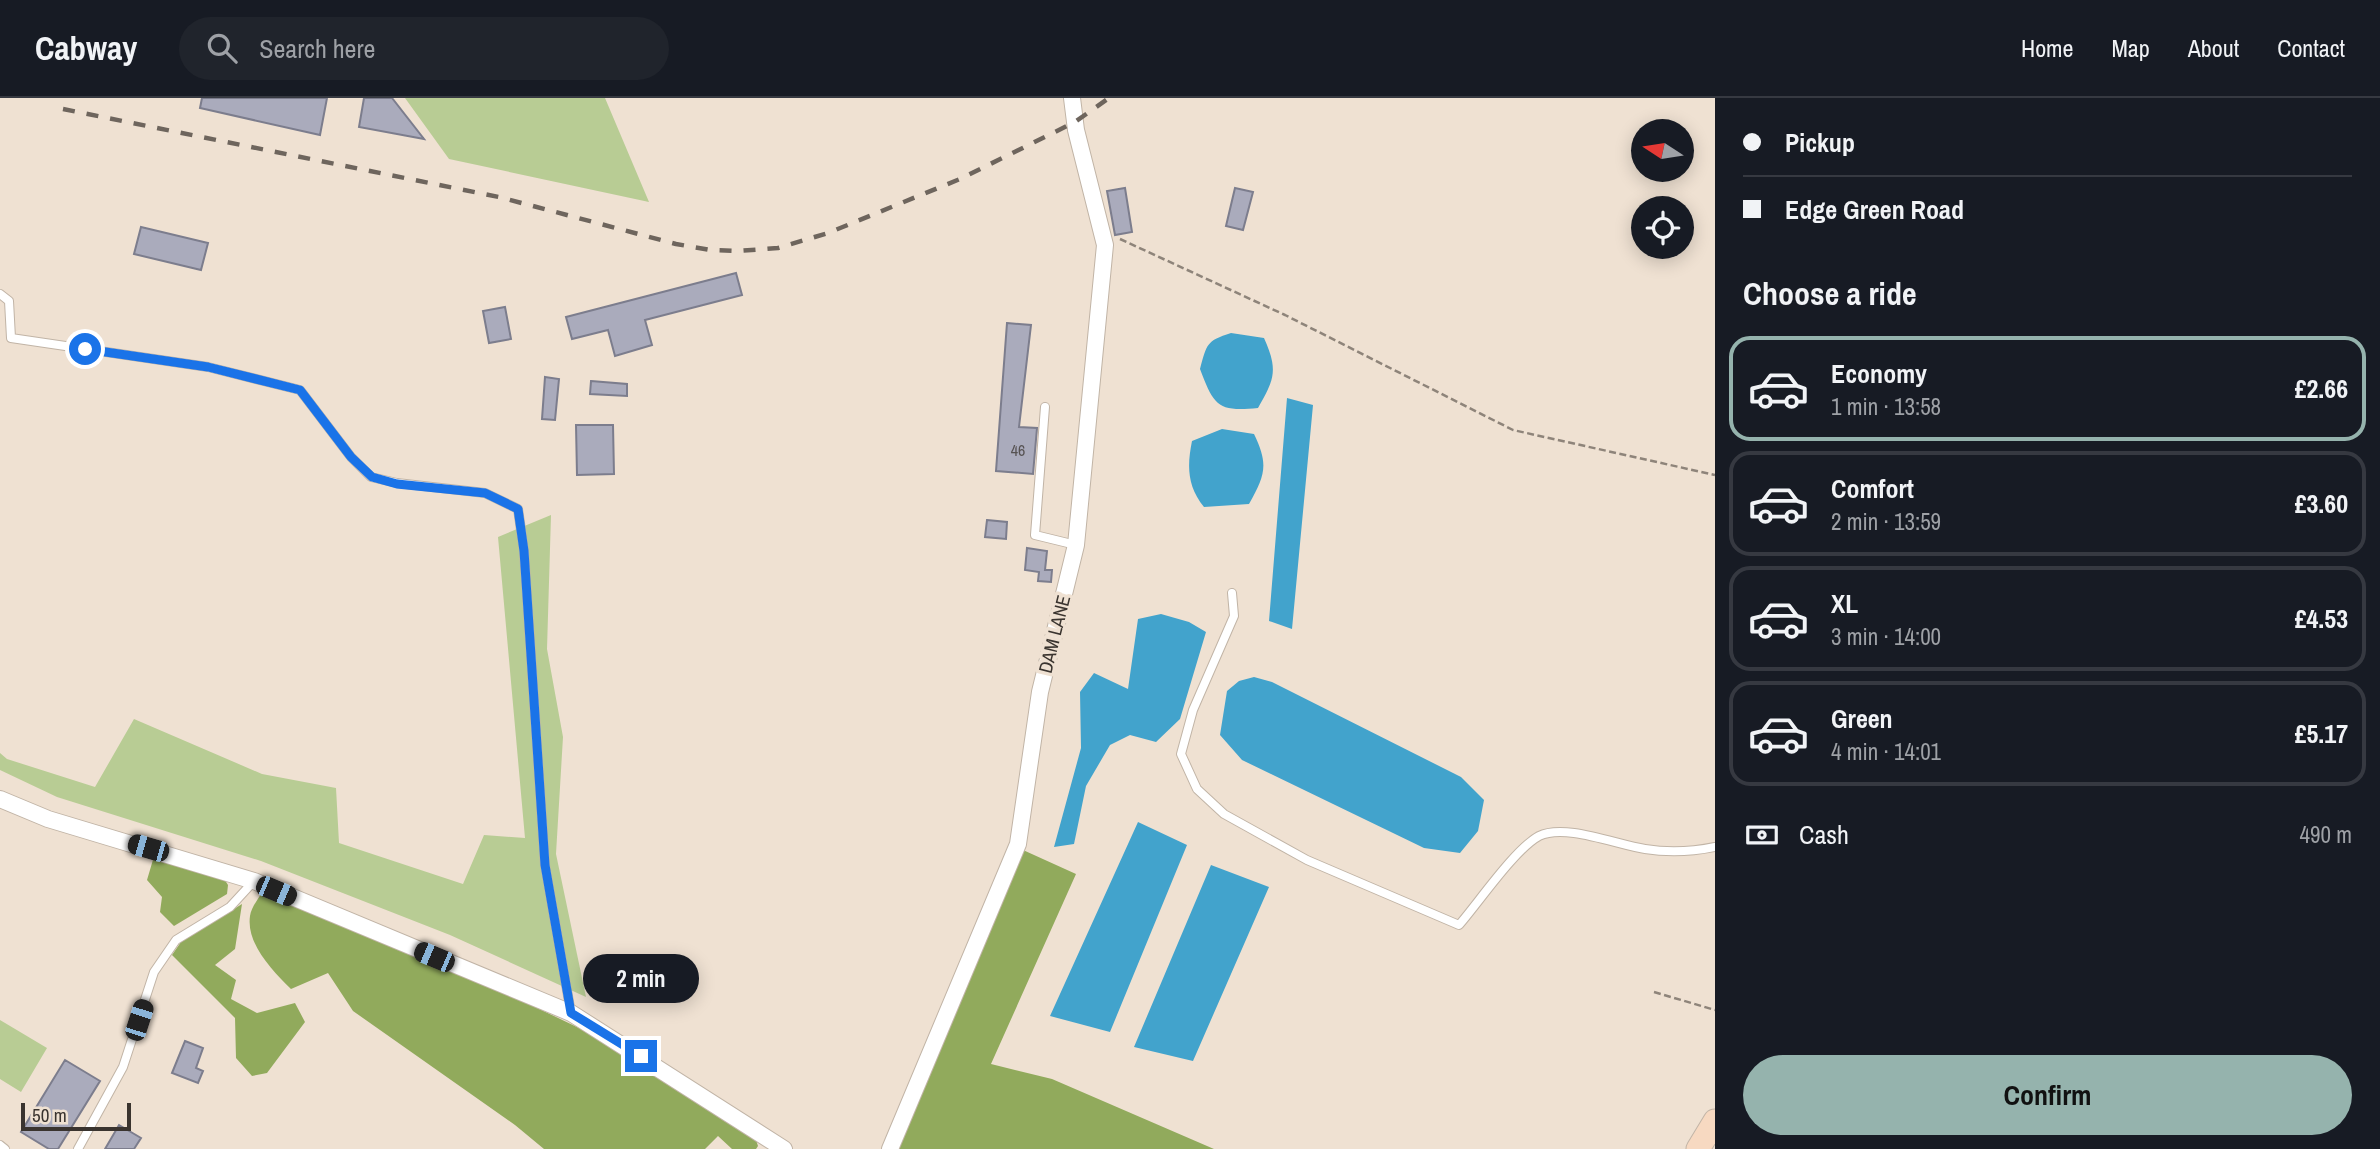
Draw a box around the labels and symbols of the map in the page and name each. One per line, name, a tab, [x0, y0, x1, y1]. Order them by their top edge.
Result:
north arrow	[1631, 119, 1694, 182]
route start	[69, 333, 101, 365]
house number: 46	[1011, 439, 1025, 461]
street label: DAM LANE	[1032, 592, 1076, 676]
car	[125, 832, 172, 864]
car	[253, 873, 300, 909]
car	[411, 939, 458, 975]
callout: 2 min	[583, 954, 699, 1004]
car	[123, 997, 156, 1043]
route end	[625, 1040, 657, 1072]
scale bar	[21, 1100, 131, 1132]

